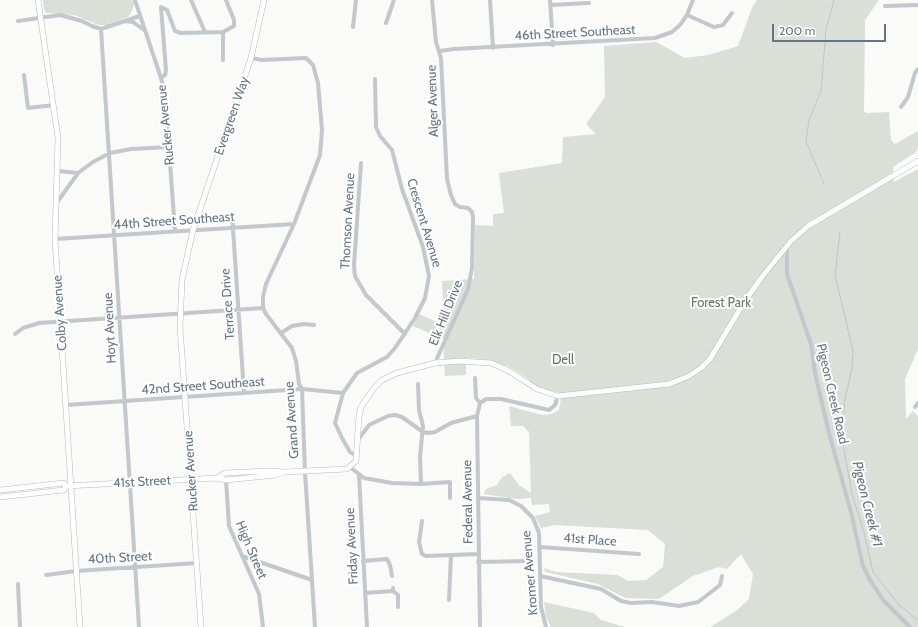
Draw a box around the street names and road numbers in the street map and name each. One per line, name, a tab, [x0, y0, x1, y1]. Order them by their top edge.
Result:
street label: 46th Street Southeast	[514, 22, 636, 44]
street label: Alger Avenue	[424, 65, 442, 137]
street label: Evergreen Way	[211, 75, 253, 157]
street label: Rucker Avenue	[154, 84, 178, 166]
street label: Thomson Avenue	[338, 172, 358, 270]
street label: Crescent Avenue	[403, 177, 445, 269]
street label: 44th Street Southeast	[113, 209, 235, 233]
street label: Terrace Drive	[218, 268, 238, 340]
street label: Colby Avenue	[50, 275, 70, 351]
street label: Elk Hill Drive	[426, 278, 466, 348]
street label: Hoyt Avenue	[100, 292, 120, 364]
street label: Pigeon Creek Road	[813, 342, 851, 446]
street label: 42nd Street Southeast	[141, 374, 265, 398]
street label: Grand Avenue	[282, 381, 302, 459]
street label: Rucker Avenue	[180, 430, 202, 512]
street label: Federal Avenue	[459, 460, 477, 544]
street label: 41st Street	[113, 473, 171, 491]
street label: Friday Avenue	[342, 507, 362, 585]
street label: High Street	[232, 519, 270, 581]
street label: Kromer Avenue	[519, 530, 541, 616]
street label: 41st Place	[563, 530, 617, 550]
street label: 40th Street	[87, 549, 153, 567]

